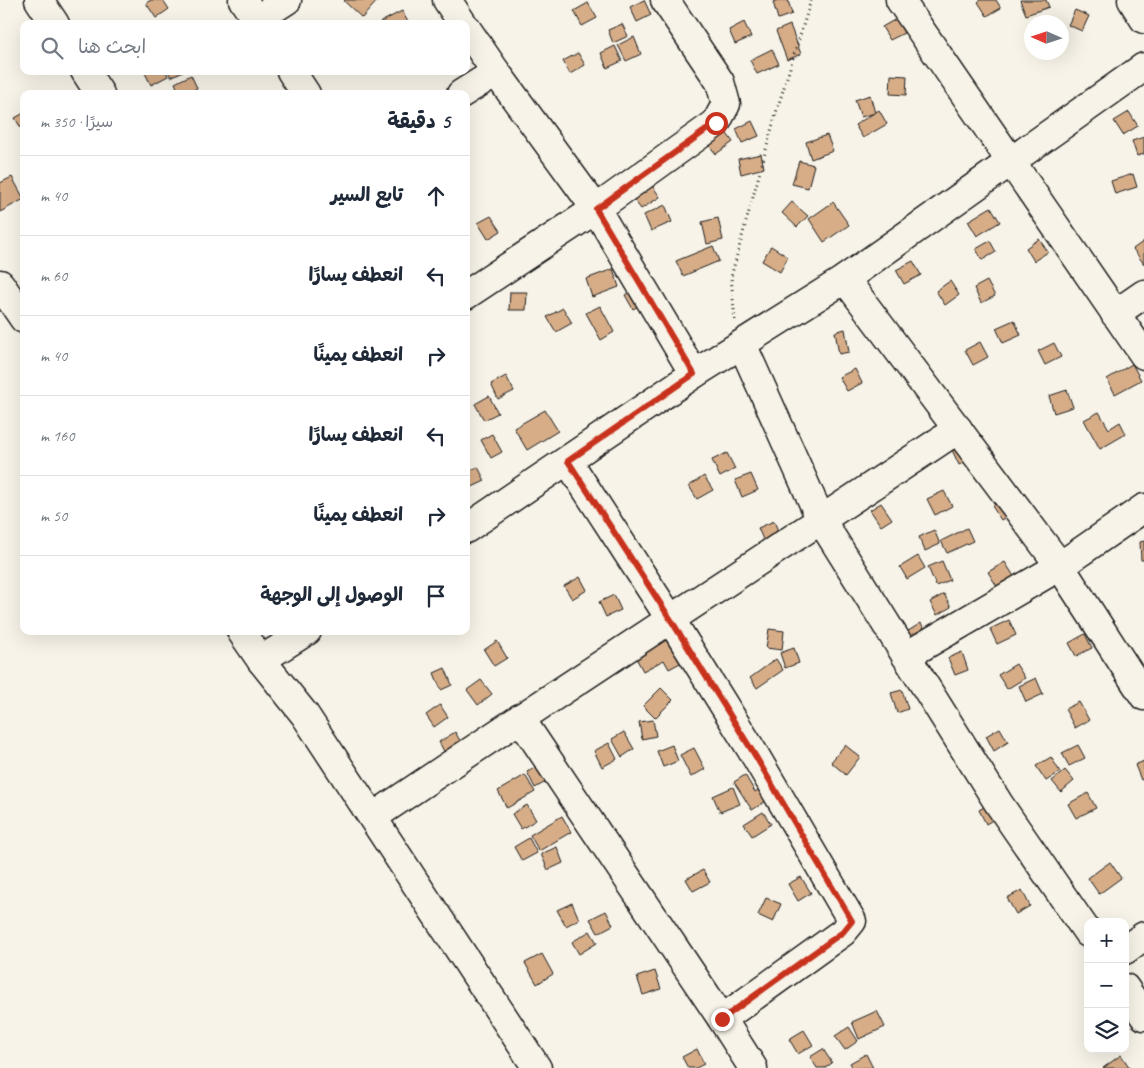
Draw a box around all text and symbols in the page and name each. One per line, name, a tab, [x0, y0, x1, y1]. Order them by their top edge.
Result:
north arrow	[1024, 15, 1069, 60]
search box	[20, 20, 470, 75]
icon: search	[38, 34, 66, 62]
text: ابحث هنا	[78, 35, 146, 59]
text: 5 دقيقة	[387, 108, 450, 134]
text: سيرًا · 350 m	[40, 112, 113, 132]
route start	[705, 112, 728, 135]
icon: ahead	[422, 182, 450, 210]
text: تابع السير	[331, 183, 403, 207]
text: 40 m	[40, 186, 67, 206]
icon: left	[422, 262, 450, 290]
text: انعطف يسارًا	[309, 263, 403, 287]
text: 60 m	[40, 266, 67, 286]
icon: right	[422, 342, 450, 370]
text: انعطف يمينًا	[314, 343, 403, 367]
text: 40 m	[40, 346, 67, 366]
icon: left	[422, 422, 450, 450]
text: انعطف يسارًا	[309, 423, 403, 447]
text: 160 m	[40, 426, 74, 446]
icon: right	[422, 502, 450, 530]
text: انعطف يمينًا	[314, 503, 403, 527]
text: 50 m	[40, 506, 67, 526]
icon: arrive	[422, 582, 450, 610]
text: الوصول إلى الوجهة	[260, 583, 403, 607]
map controls	[1084, 918, 1129, 1053]
button: +	[1084, 918, 1129, 963]
button: −	[1084, 963, 1129, 1008]
route end	[711, 1008, 734, 1031]
button: layers	[1084, 1008, 1129, 1053]

